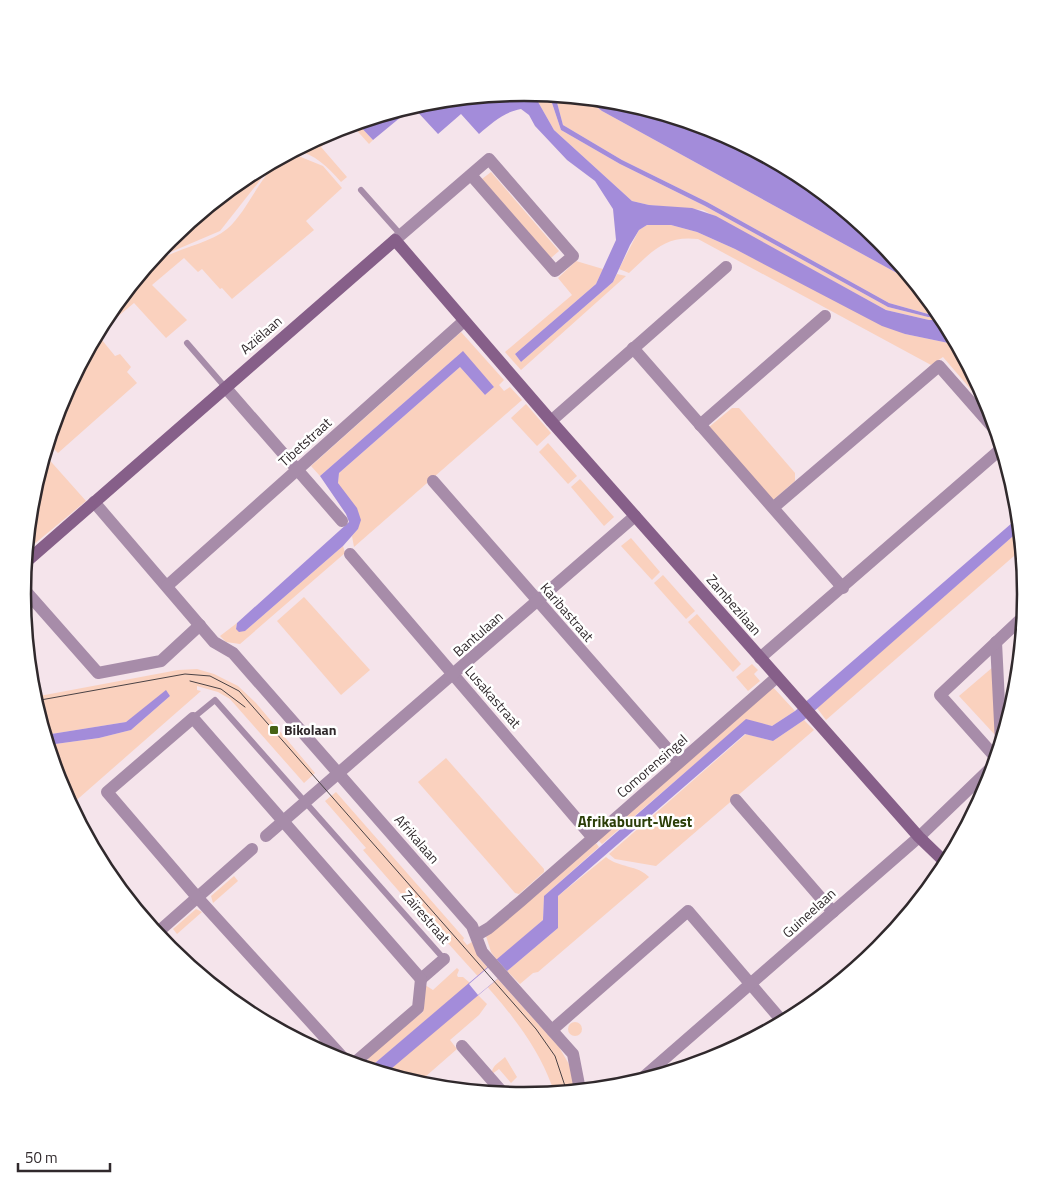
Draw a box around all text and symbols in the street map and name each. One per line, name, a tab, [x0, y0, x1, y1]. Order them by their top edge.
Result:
street label: Aziëlaan	[235, 310, 286, 359]
street label: Tibetstraat	[274, 412, 336, 471]
street label: Zambezilaan	[702, 570, 767, 640]
street label: Karibastraat	[536, 577, 599, 646]
street label: Bantulaan	[448, 606, 507, 661]
street label: Lusakastraat	[460, 661, 526, 732]
place label: Bikolaan	[284, 719, 337, 740]
marker: Bikolaan	[268, 724, 280, 736]
street label: Comorensingel	[612, 729, 692, 802]
street label: Afrikalaan	[390, 809, 445, 868]
district label: Afrikabuurt-West	[578, 810, 693, 833]
street label: Guineelaan	[777, 883, 840, 942]
street label: Zaïrestraat	[397, 885, 456, 948]
scale bar	[18, 1140, 110, 1172]
text: 50 m	[25, 1146, 58, 1169]

